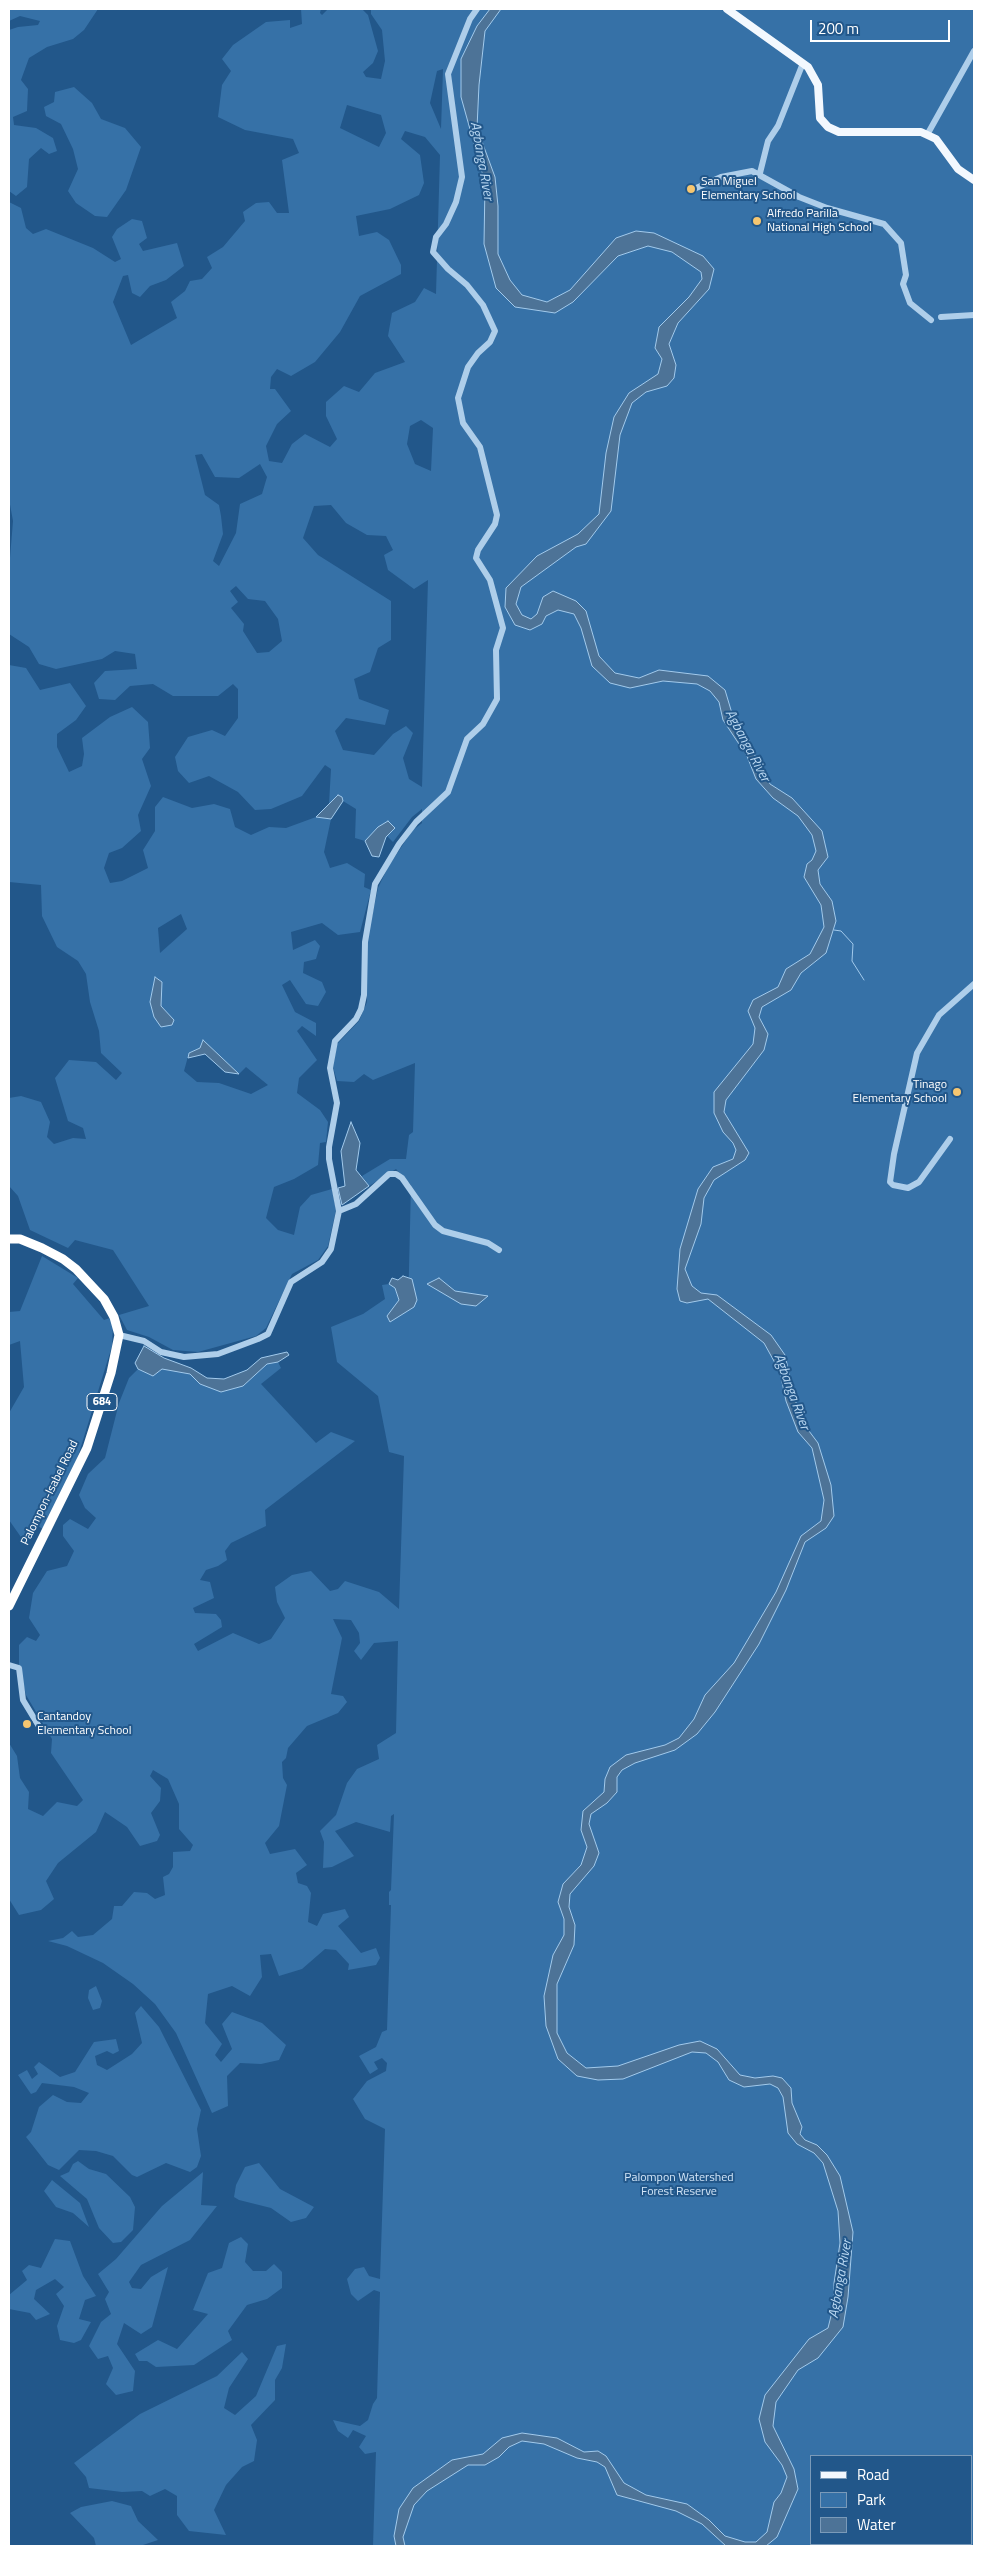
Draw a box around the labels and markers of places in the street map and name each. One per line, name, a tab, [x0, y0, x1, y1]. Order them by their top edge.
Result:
place label: San Miguel Elementary School	[701, 175, 795, 203]
marker: San Miguel Elementary School	[685, 183, 697, 195]
place label: Alfredo Parilla National High School	[767, 207, 872, 235]
marker: Alfredo Parilla National High School	[751, 215, 763, 227]
place label: Tinago Elementary School	[853, 1078, 947, 1106]
marker: Tinago Elementary School	[951, 1086, 963, 1098]
place label: Cantandoy Elementary School	[37, 1710, 131, 1738]
marker: Cantandoy Elementary School	[21, 1718, 33, 1730]

